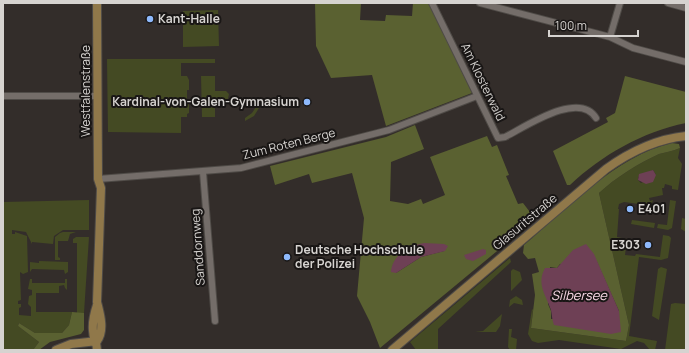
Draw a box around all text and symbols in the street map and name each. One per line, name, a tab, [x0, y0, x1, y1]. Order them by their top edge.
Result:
place label: Kant-Halle	[158, 10, 220, 27]
scale bar	[549, 12, 638, 38]
marker: Kant-Halle	[145, 14, 155, 24]
text: 100 m	[555, 17, 587, 34]
street label: Am Klosterwald	[457, 40, 510, 124]
street label: Westfalenstraße	[77, 45, 94, 137]
place label: Kardinal-von-Galen-Gymnasium	[112, 93, 299, 110]
marker: Kardinal-von-Galen-Gymnasium	[302, 97, 312, 107]
street label: Zum Roten Berge	[241, 124, 337, 163]
street label: Glasuritstraße	[489, 190, 561, 254]
place label: E401	[638, 200, 665, 217]
marker: E401	[625, 204, 635, 214]
street label: Sanddornweg	[186, 208, 209, 286]
place label: E303	[611, 236, 640, 253]
marker: E303	[643, 240, 653, 250]
place label: Deutsche Hochschule der Polizei	[295, 241, 423, 272]
marker: Deutsche Hochschule der Polizei	[282, 252, 292, 262]
water label: Silbersee	[551, 286, 608, 304]

